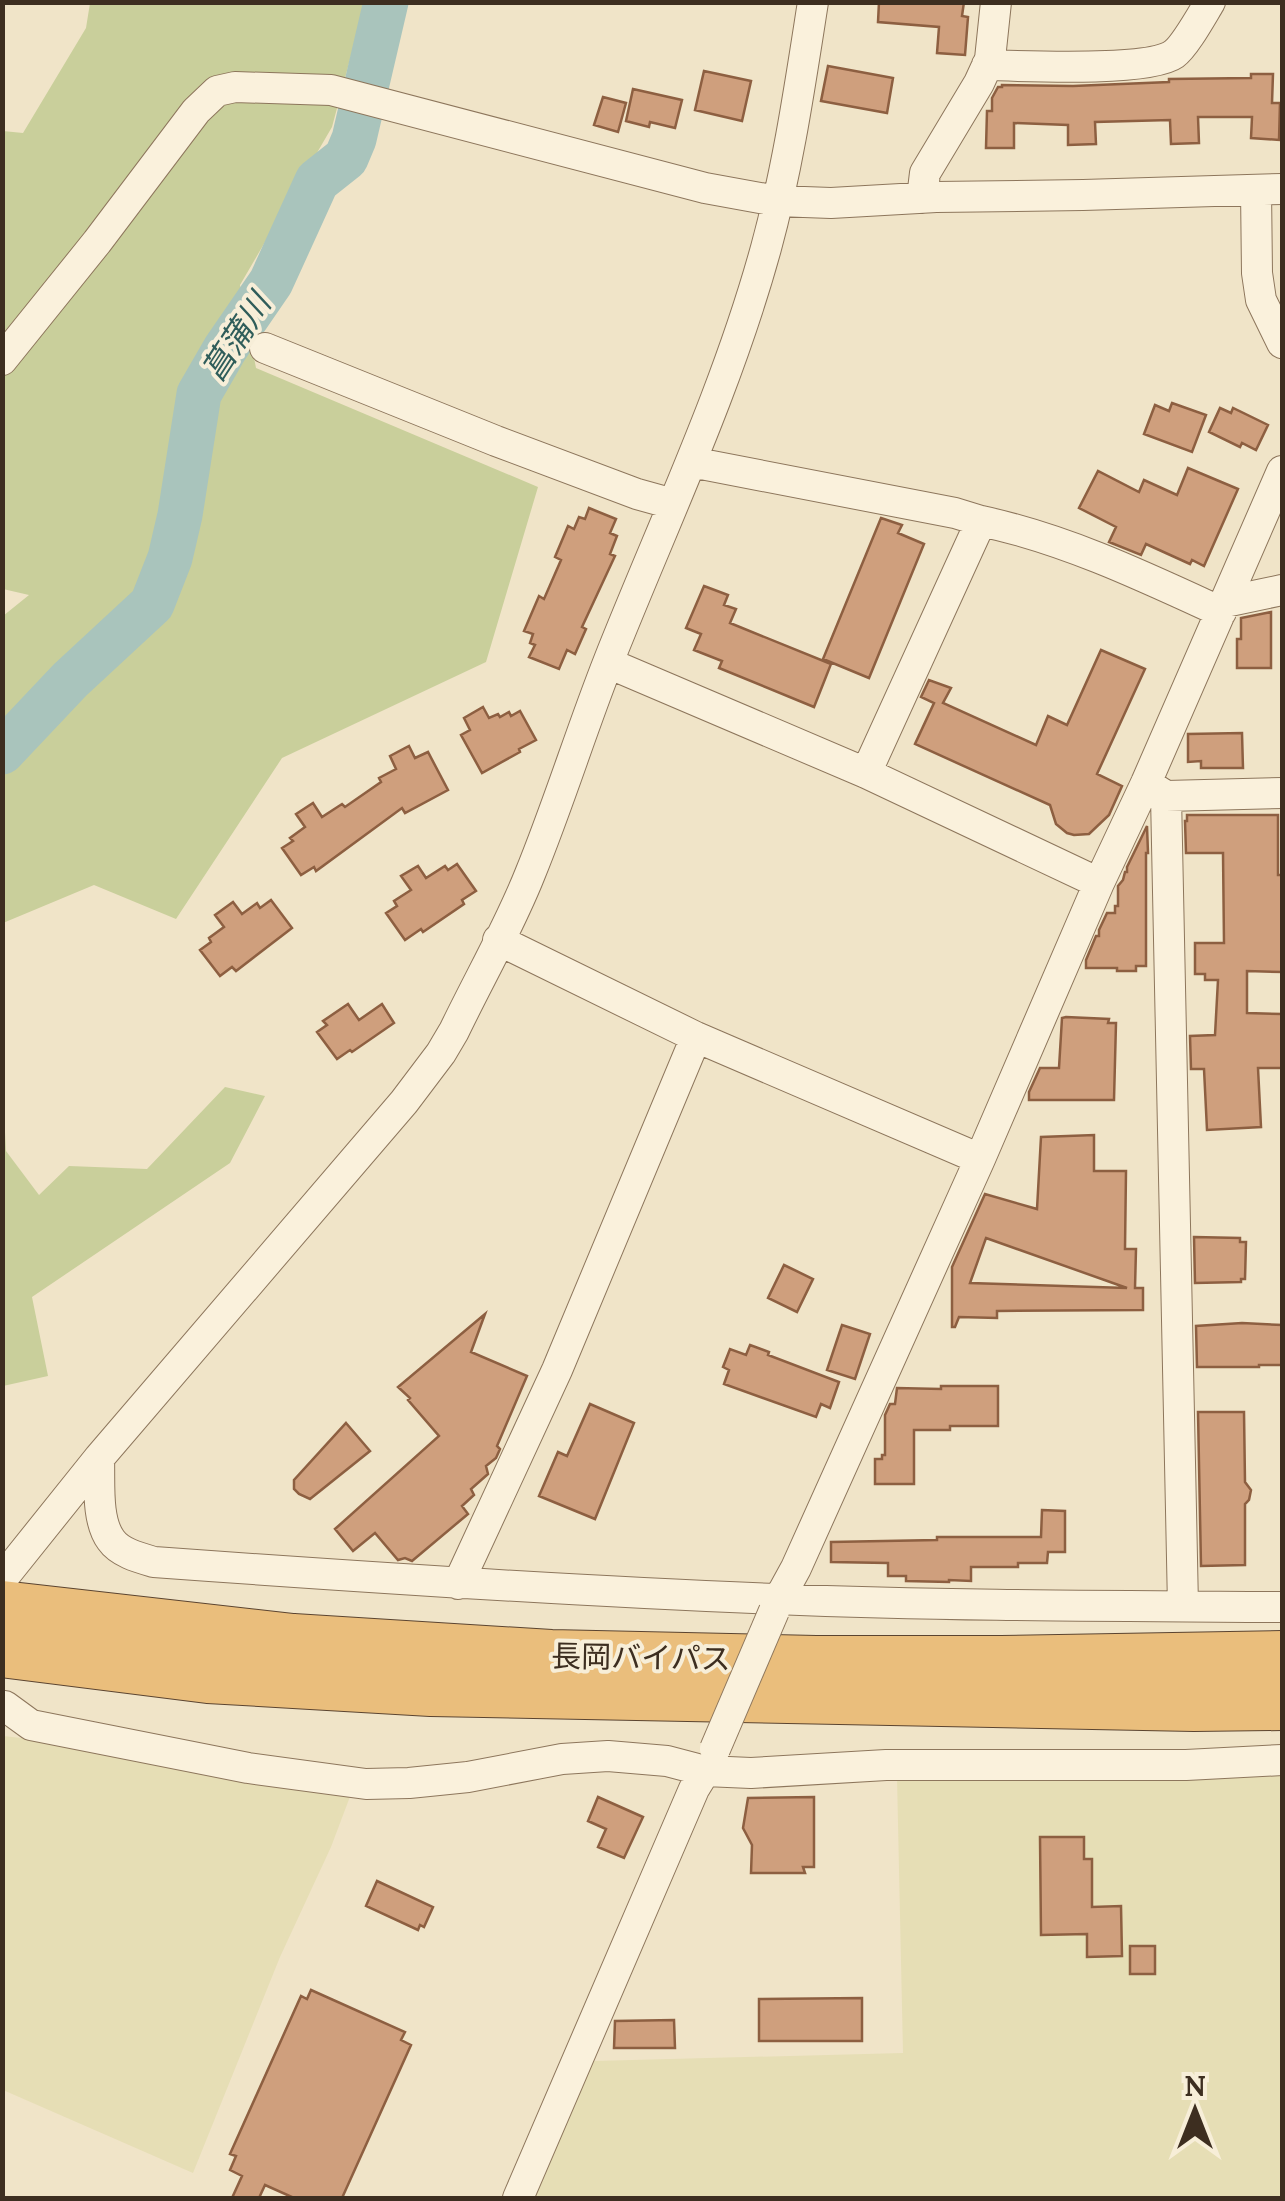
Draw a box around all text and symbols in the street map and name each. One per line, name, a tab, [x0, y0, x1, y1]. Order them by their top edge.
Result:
water label: 菖蒲川	[193, 283, 281, 388]
street label: 長岡バイパス	[551, 1636, 731, 1678]
north arrow	[1145, 2061, 1245, 2161]
text: N	[1184, 2068, 1206, 2104]

